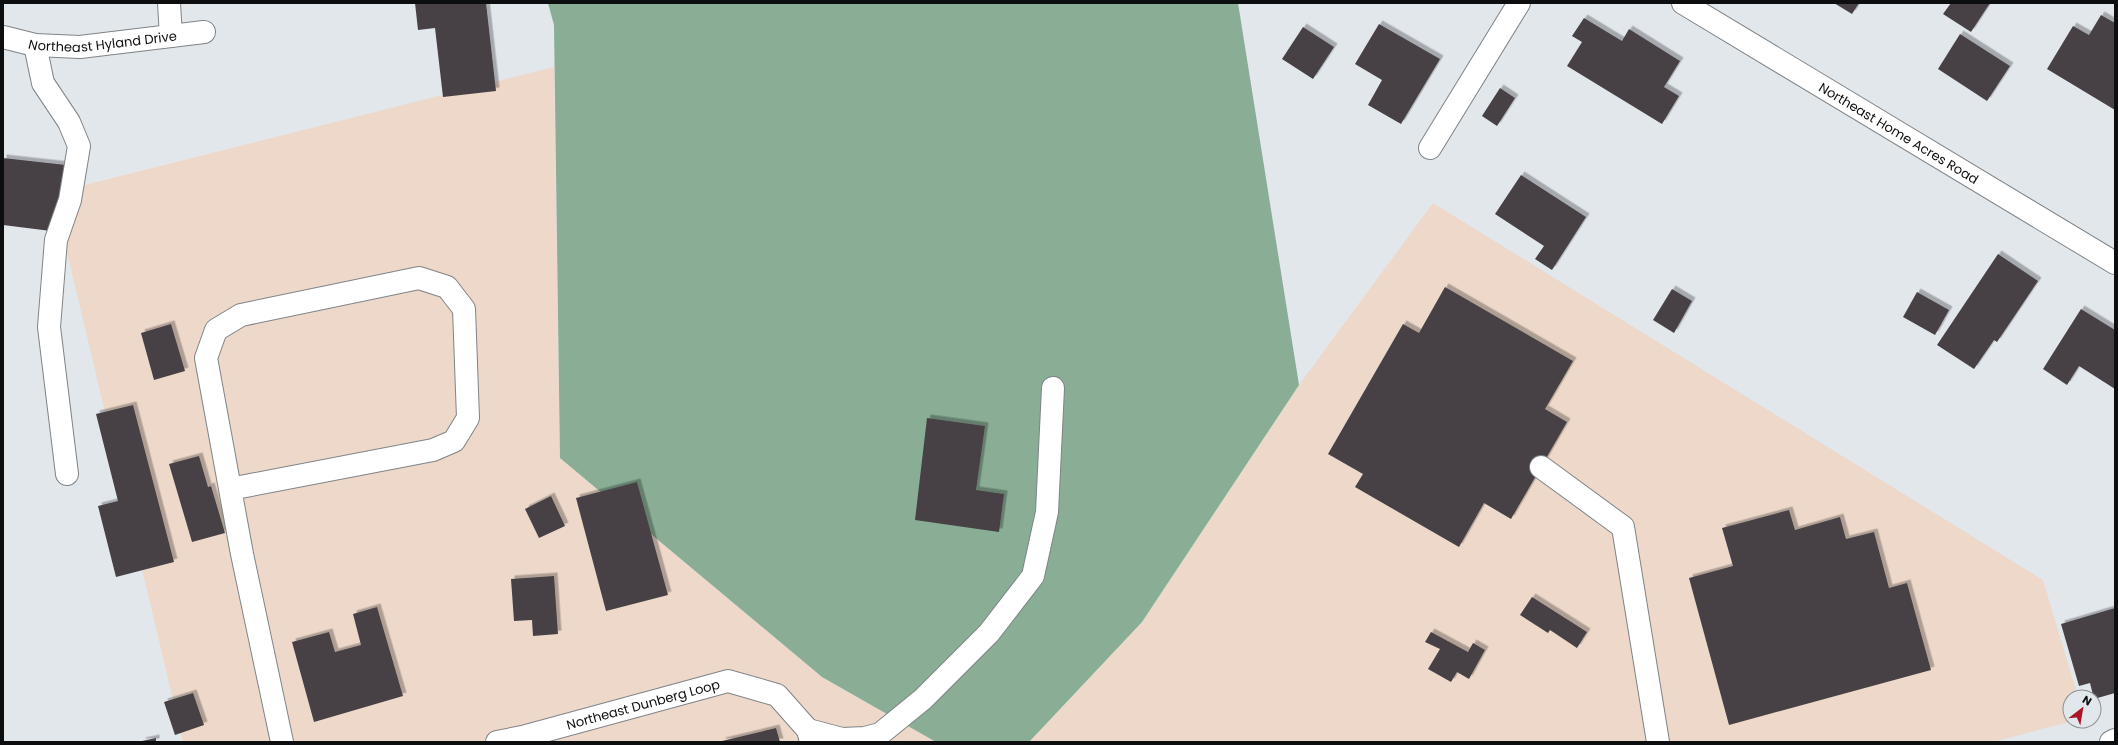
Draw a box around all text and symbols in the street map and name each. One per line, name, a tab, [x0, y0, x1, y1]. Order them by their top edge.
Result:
street label: Northeast Hyland Drive	[26, 26, 178, 57]
street label: Northeast Home Acres Road	[1816, 78, 1982, 188]
street label: Northeast Dunberg Loop	[564, 674, 722, 734]
north arrow	[2062, 689, 2102, 729]
text: N	[2079, 691, 2095, 709]

